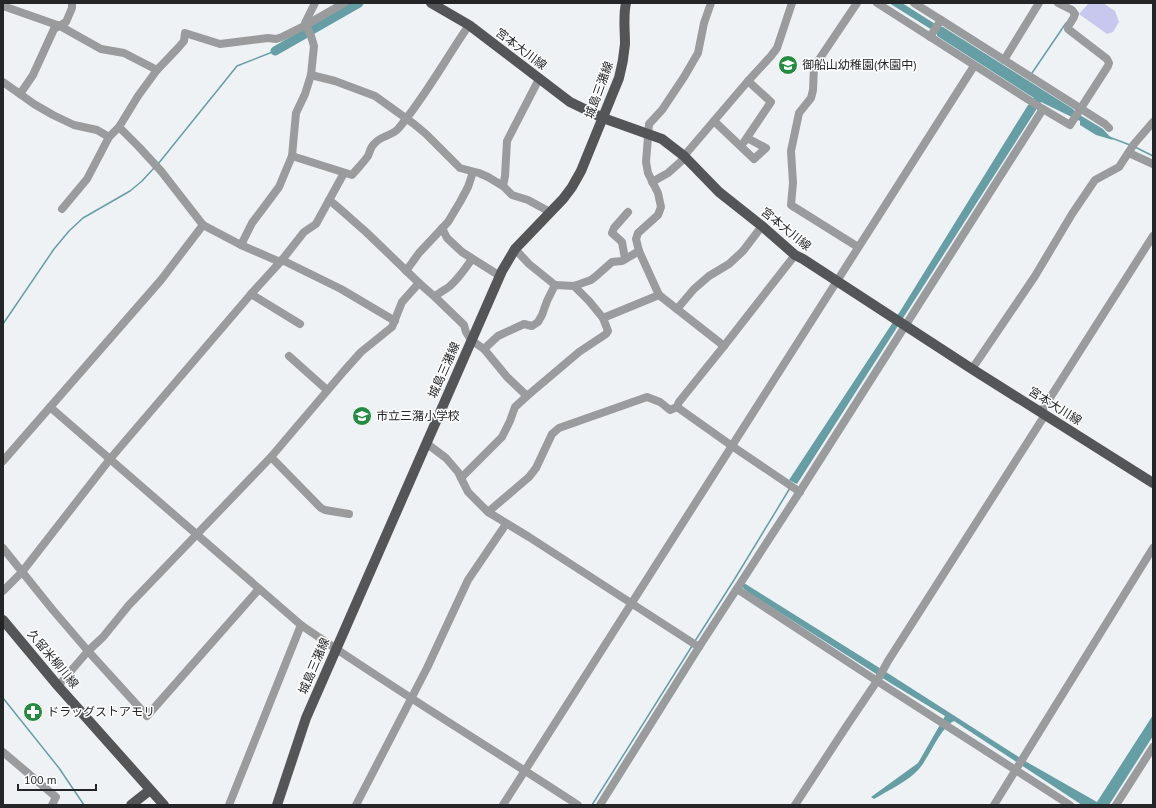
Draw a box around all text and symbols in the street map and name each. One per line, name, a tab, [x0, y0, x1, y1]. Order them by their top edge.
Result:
street label: 宮本大川線	[493, 25, 550, 73]
school or university icon: 御船山幼稚園(休園中)	[777, 54, 799, 76]
place label: 御船山幼稚園(休園中)	[802, 57, 917, 72]
street label: 城島三潴線	[581, 59, 616, 121]
street label: 宮本大川線	[758, 204, 814, 253]
street label: 城島三潴線	[424, 339, 463, 400]
street label: 宮本大川線	[1026, 383, 1085, 428]
school or university icon: 市立三潴小学校	[351, 405, 373, 427]
place label: 市立三潴小学校	[376, 408, 460, 423]
street label: 久留米柳川線	[24, 626, 82, 691]
street label: 城島三潴線	[295, 635, 332, 696]
pharmacy icon: ドラッグストアモリ	[22, 701, 44, 723]
place label: ドラッグストアモリ	[47, 704, 155, 719]
scale bar	[18, 766, 96, 792]
text: 100 m	[24, 772, 57, 787]

